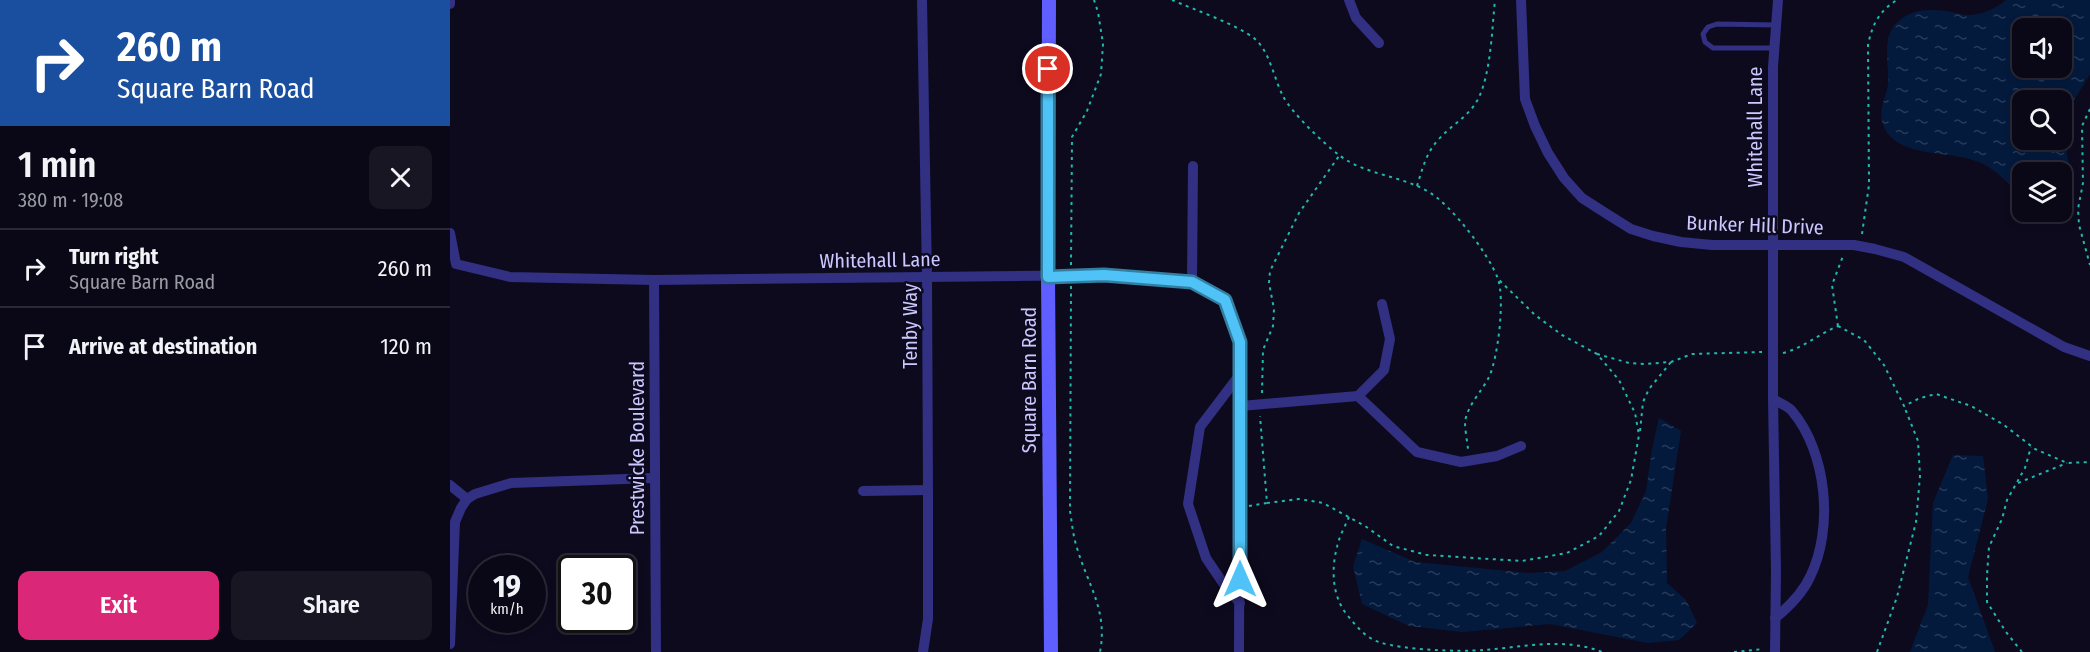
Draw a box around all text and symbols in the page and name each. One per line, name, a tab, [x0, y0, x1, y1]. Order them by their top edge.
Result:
map controls	[2012, 18, 2072, 222]
button: sound	[2012, 18, 2072, 78]
text: 260 m	[117, 22, 222, 72]
icon: right	[18, 24, 96, 102]
pin	[1022, 43, 1073, 94]
icon: arrive	[1031, 52, 1064, 85]
street label: Whitehall Lane	[1743, 66, 1767, 188]
text: Square Barn Road	[117, 73, 315, 105]
button: search	[2012, 90, 2072, 150]
text: 1 min	[18, 143, 96, 187]
button: close	[369, 146, 432, 209]
button: layers	[2012, 162, 2072, 222]
text: 380 m · 19:08	[18, 188, 123, 212]
street label: Bunker Hill Drive	[1686, 211, 1824, 239]
text: Turn right	[69, 243, 158, 270]
street label: Whitehall Lane	[819, 247, 941, 273]
icon: right	[18, 252, 51, 285]
text: 260 m	[378, 255, 432, 282]
text: Square Barn Road	[69, 270, 215, 294]
street label: Tenby Way	[898, 283, 922, 369]
street label: Square Barn Road	[1017, 307, 1041, 453]
icon: arrive	[18, 330, 51, 363]
text: Arrive at destination	[69, 333, 257, 360]
text: 120 m	[380, 333, 432, 360]
street label: Prestwicke Boulevard	[625, 361, 649, 535]
position arrow	[1208, 547, 1272, 611]
speed limit sign: 30	[558, 555, 636, 633]
text: 19	[493, 569, 521, 605]
button: Exit	[18, 571, 219, 640]
button: Share	[231, 571, 432, 640]
text: km/h	[490, 600, 524, 618]

